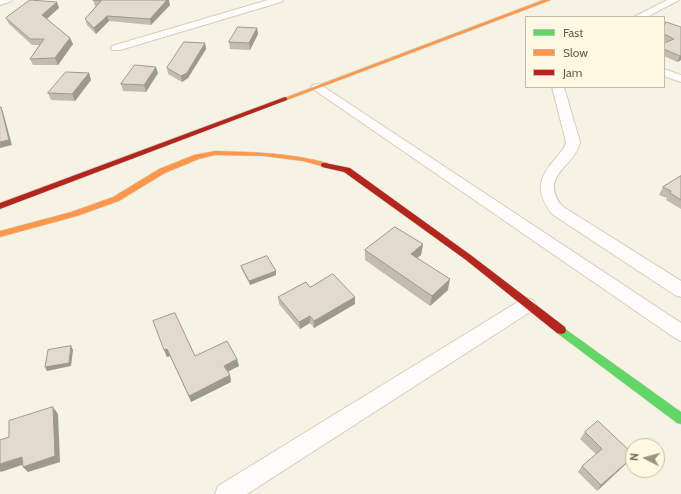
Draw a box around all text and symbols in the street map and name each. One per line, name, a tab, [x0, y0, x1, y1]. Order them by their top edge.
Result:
legend	[525, 16, 665, 88]
text: Fast	[563, 25, 583, 40]
text: Slow	[563, 45, 588, 60]
text: Jam	[563, 65, 582, 80]
north arrow	[625, 438, 665, 478]
text: N	[627, 452, 641, 461]

